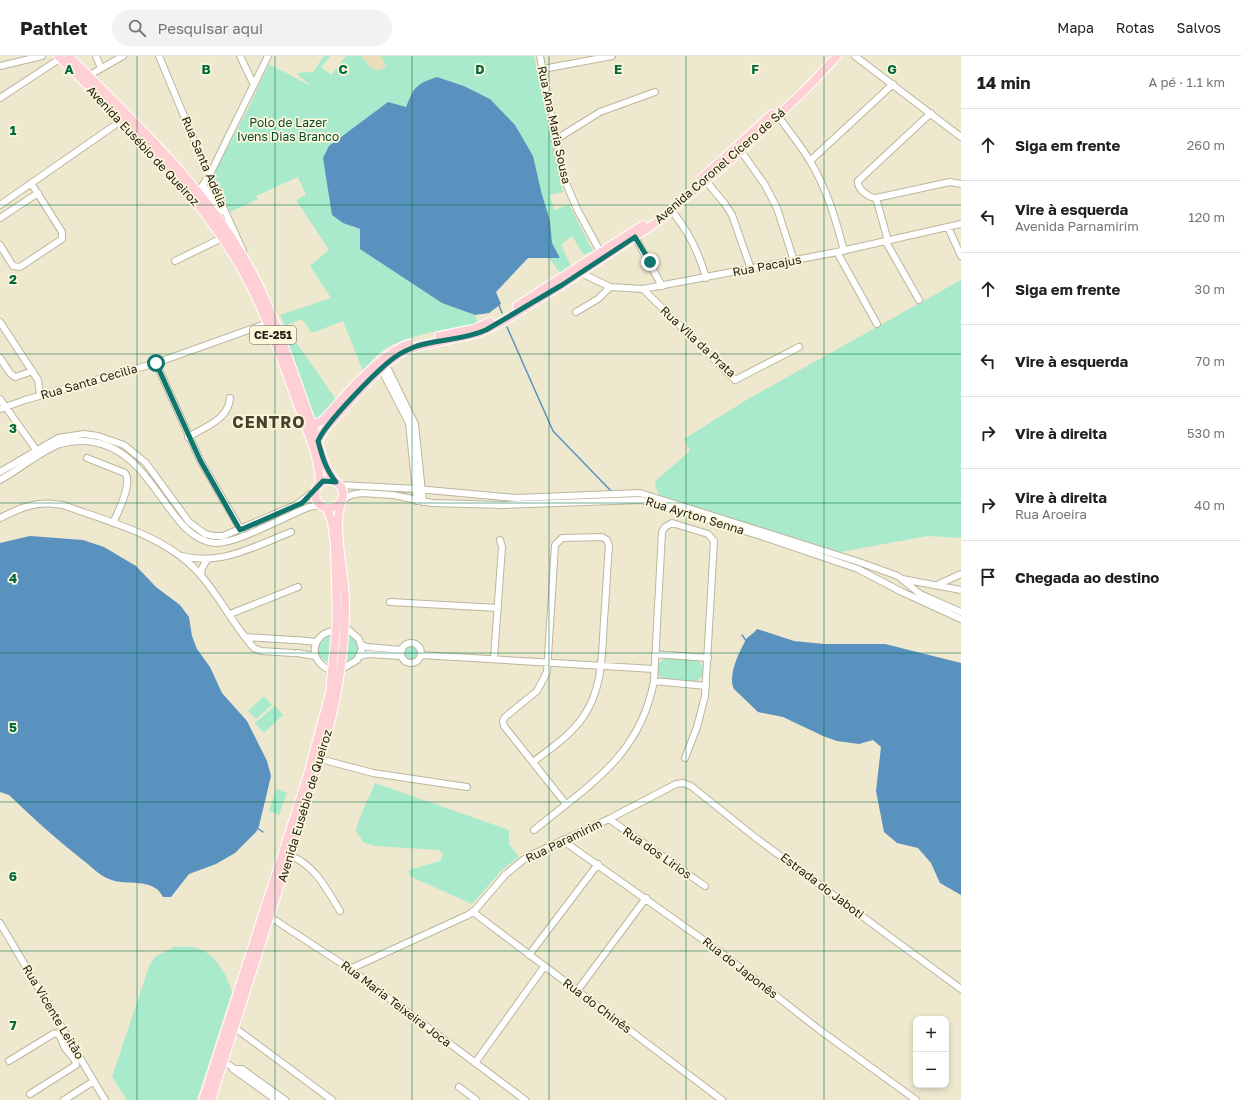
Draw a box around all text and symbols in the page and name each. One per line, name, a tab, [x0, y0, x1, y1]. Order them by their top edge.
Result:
search box	[112, 10, 392, 46]
text: Pathlet	[20, 16, 88, 39]
icon: search	[126, 17, 148, 39]
text: Pesquisar aqui	[158, 19, 263, 37]
text: Mapa	[1057, 19, 1094, 36]
text: Rotas	[1116, 19, 1155, 36]
text: Salvos	[1177, 19, 1221, 36]
text: A	[64, 61, 74, 77]
text: B	[201, 61, 211, 77]
text: C	[338, 61, 348, 77]
text: D	[475, 61, 485, 77]
text: E	[614, 61, 622, 77]
text: F	[751, 61, 759, 77]
text: G	[887, 61, 897, 77]
street label: Rua Ana Maria Sousa	[535, 65, 574, 185]
text: 14 min	[977, 72, 1030, 93]
text: A pé · 1.1 km	[1148, 74, 1225, 90]
street label: Avenida Eusébio de Queiroz	[84, 82, 203, 209]
street label: Avenida Coronel Cícero de Sá	[651, 105, 788, 226]
street label: Rua Santa Adélia	[179, 114, 230, 210]
park label: Polo de Lazer Ivens Dias Branco	[237, 115, 339, 144]
text: 1	[10, 122, 17, 138]
icon: ahead	[977, 134, 999, 156]
text: Siga em frente	[1015, 136, 1120, 154]
text: 260 m	[1187, 137, 1225, 153]
text: Vire à esquerda	[1015, 200, 1128, 218]
icon: left	[977, 206, 999, 228]
text: 120 m	[1188, 209, 1225, 225]
text: Avenida Parnamirim	[1015, 218, 1139, 234]
street label: Rua Pacajus	[731, 252, 803, 280]
route end	[641, 253, 659, 271]
text: 2	[9, 271, 17, 287]
icon: ahead	[977, 278, 999, 300]
text: Siga em frente	[1015, 280, 1120, 298]
text: 30 m	[1195, 281, 1225, 297]
street label: Rua Vila da Prata	[658, 303, 739, 380]
road number: CE-251	[250, 326, 296, 344]
icon: left	[977, 350, 999, 372]
text: Vire à esquerda	[1015, 352, 1128, 370]
text: 70 m	[1195, 353, 1225, 369]
route start	[147, 354, 165, 372]
street label: Rua Santa Cecilia	[39, 361, 139, 403]
district label: CENTRO	[232, 412, 306, 432]
text: 3	[9, 420, 17, 436]
icon: right	[977, 422, 999, 444]
text: Vire à direita	[1015, 424, 1107, 442]
text: 530 m	[1187, 425, 1225, 441]
text: Vire à direita	[1015, 488, 1107, 506]
street label: Rua Ayrton Senna	[644, 493, 746, 538]
icon: right	[977, 494, 999, 516]
text: 40 m	[1194, 497, 1225, 513]
text: Rua Aroeira	[1015, 506, 1087, 522]
icon: arrive	[977, 566, 999, 588]
text: Chegada ao destino	[1015, 568, 1159, 586]
text: 4	[9, 570, 17, 586]
text: 5	[9, 719, 17, 735]
street label: Avenida Eusébio de Queiroz	[274, 728, 335, 884]
street label: Rua Paramirim	[523, 816, 604, 866]
street label: Rua dos Lirios	[620, 823, 695, 882]
street label: Estrada do Jaboti	[778, 849, 867, 922]
text: 6	[9, 868, 17, 884]
street label: Rua do Japonês	[700, 934, 781, 1002]
street label: Rua Maria Teixeira Joca	[338, 957, 454, 1050]
street label: Rua Vicente Leitão	[19, 962, 88, 1062]
street label: Rua do Chinês	[560, 975, 635, 1036]
map controls	[913, 1016, 949, 1088]
button: +	[913, 1016, 949, 1052]
text: 7	[9, 1017, 17, 1033]
button: −	[913, 1052, 949, 1088]

